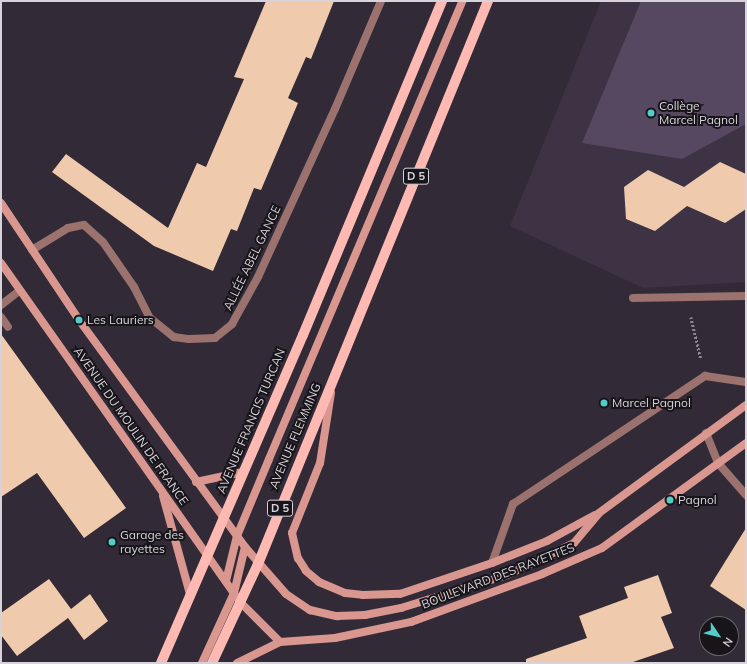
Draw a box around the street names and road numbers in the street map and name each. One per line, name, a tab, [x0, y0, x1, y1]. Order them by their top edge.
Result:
road number: D 5	[403, 167, 429, 185]
street label: ALLÉE ABEL GANCE	[220, 203, 284, 313]
street label: AVENUE DU MOULIN DE FRANCE	[71, 344, 191, 508]
street label: AVENUE FRANCIS TURCAN	[214, 346, 288, 496]
street label: AVENUE FLEMMING	[266, 381, 324, 491]
road number: D 5	[267, 499, 293, 517]
street label: BOULEVARD DES RAYETTES	[419, 540, 577, 612]

